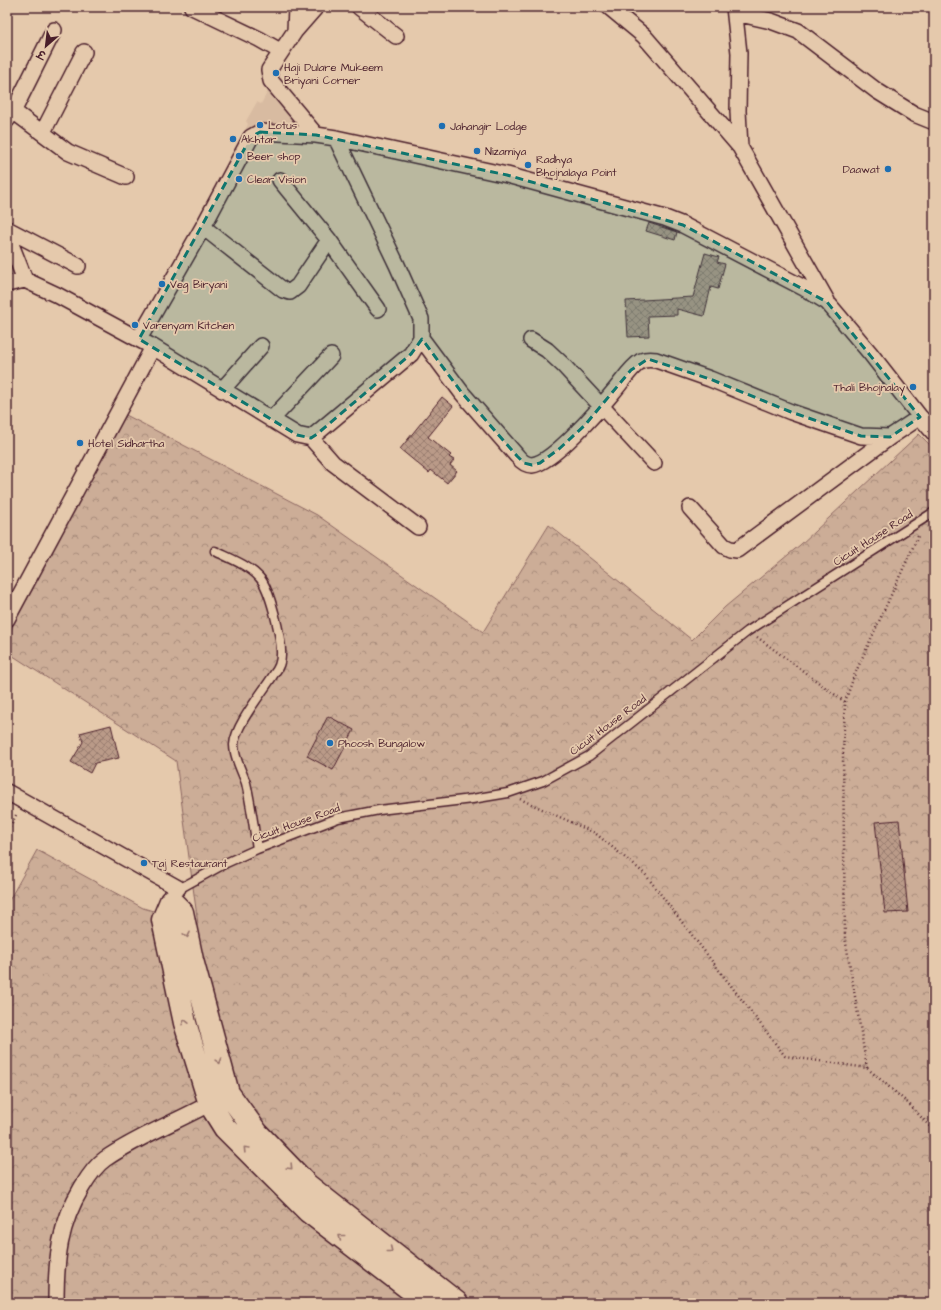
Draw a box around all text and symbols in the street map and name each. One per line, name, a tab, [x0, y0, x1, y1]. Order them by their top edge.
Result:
north arrow	[26, 26, 66, 66]
text: उ	[33, 45, 49, 63]
place label: Haji Dulare Mukeem Briyani Corner	[284, 60, 383, 89]
marker: Haji Dulare Mukeem Briyani Corner	[271, 68, 281, 78]
place label: Lotus	[268, 118, 298, 133]
place label: Jahangir Lodge	[450, 119, 527, 135]
marker: Lotus	[255, 120, 265, 130]
marker: Jahangir Lodge	[437, 121, 447, 131]
place label: Akhtar	[241, 132, 276, 147]
marker: Akhtar	[228, 134, 238, 144]
place label: Nizamiya	[485, 144, 527, 160]
marker: Nizamiya	[472, 146, 482, 156]
place label: Beer shop	[247, 149, 300, 164]
marker: Beer shop	[234, 151, 244, 161]
place label: Radhya Bhojnalaya Point	[536, 152, 617, 181]
marker: Radhya Bhojnalaya Point	[523, 160, 533, 170]
place label: Daawat	[843, 162, 881, 177]
marker: Daawat	[883, 164, 893, 174]
place label: Clear Vision	[247, 172, 306, 187]
marker: Clear Vision	[234, 174, 244, 184]
place label: Veg Biryani	[170, 277, 228, 293]
marker: Veg Biryani	[157, 279, 167, 289]
place label: Varenyam Kitchen	[143, 318, 235, 334]
marker: Varenyam Kitchen	[130, 320, 140, 330]
place label: Thali Bhojnalay	[833, 380, 905, 396]
marker: Thali Bhojnalay	[908, 382, 918, 392]
place label: Hotel Sidhartha	[88, 436, 165, 451]
marker: Hotel Sidhartha	[75, 438, 85, 448]
street label: Cicuit House Road	[830, 506, 916, 569]
street label: Cicuit House Road	[567, 691, 650, 759]
place label: Phoosh Bungalow	[338, 736, 425, 752]
marker: Phoosh Bungalow	[325, 738, 335, 748]
street label: Cicuit House Road	[250, 800, 342, 846]
place label: Taj Restaurant	[152, 856, 228, 871]
marker: Taj Restaurant	[139, 858, 149, 868]
one-way arrow	[182, 932, 190, 938]
one-way arrow	[182, 1019, 190, 1025]
one-way arrow	[214, 1057, 223, 1064]
one-way arrow	[243, 1146, 251, 1154]
one-way arrow	[285, 1162, 293, 1170]
one-way arrow	[339, 1235, 346, 1242]
one-way arrow	[385, 1246, 392, 1253]

